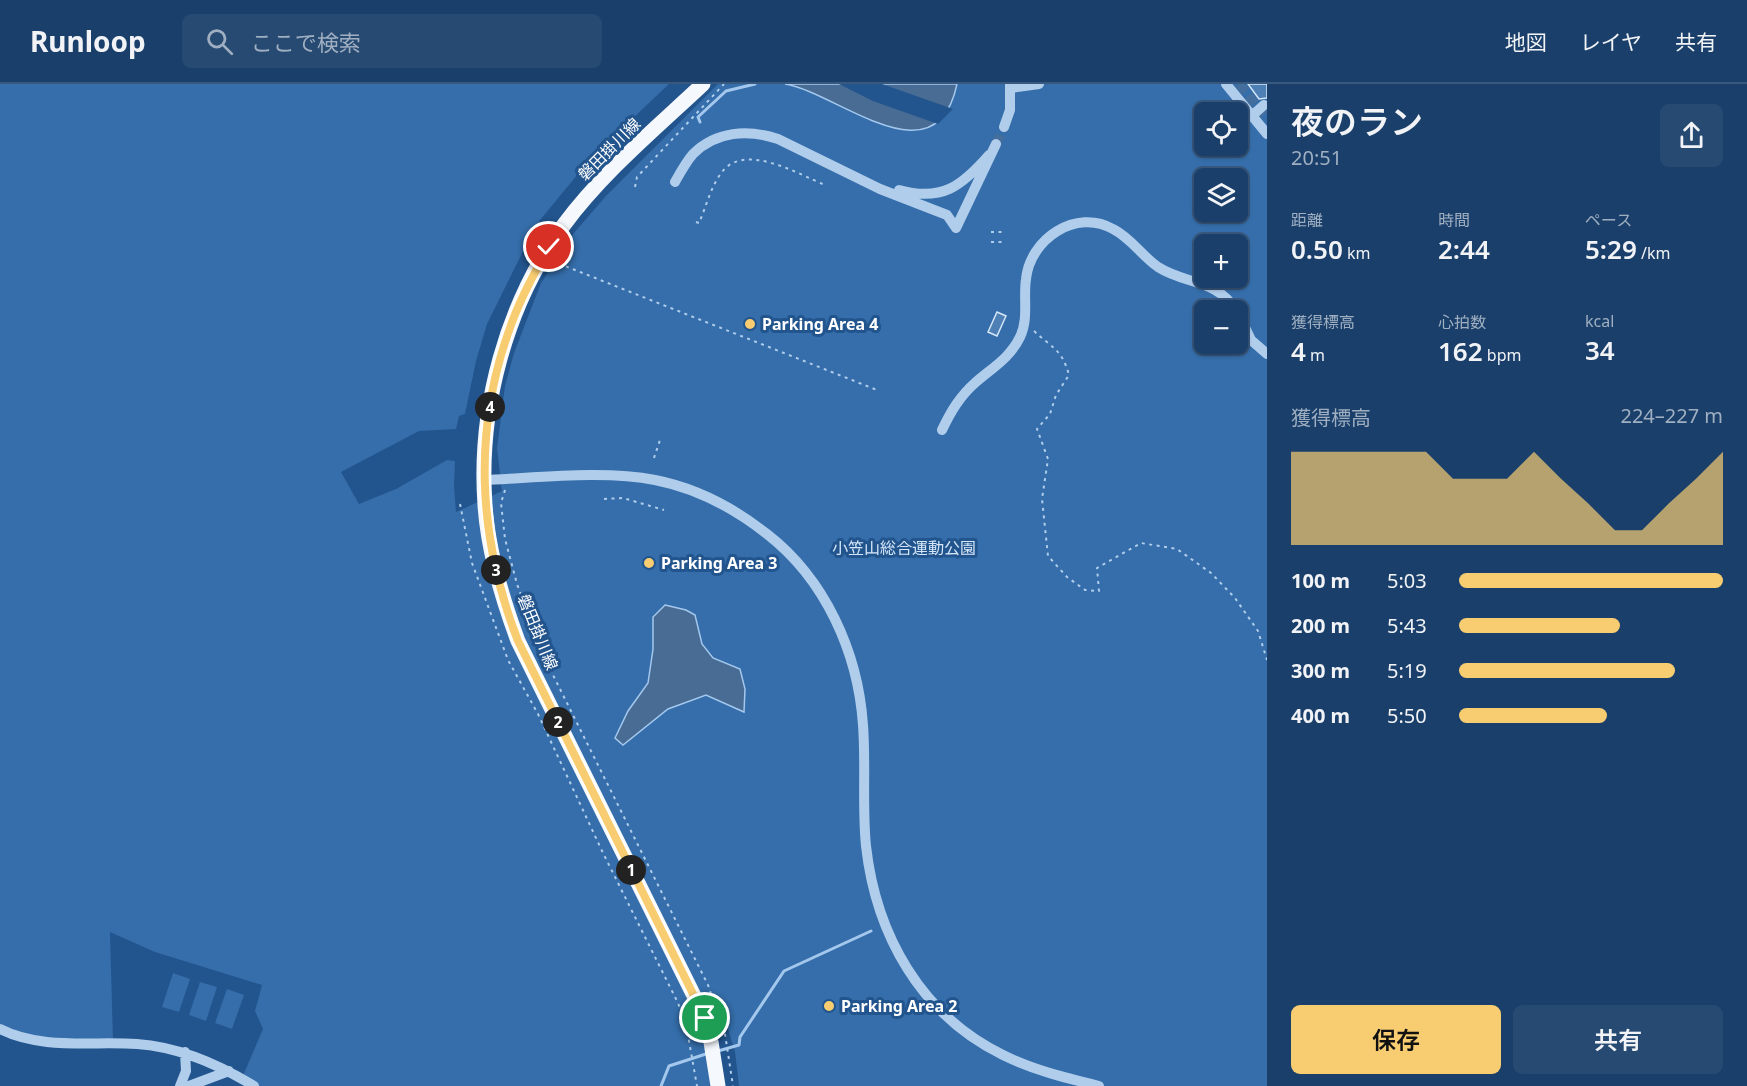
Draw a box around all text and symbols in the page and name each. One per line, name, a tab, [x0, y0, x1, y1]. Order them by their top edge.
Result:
search box	[182, 14, 602, 68]
text: Runloop	[30, 22, 146, 60]
icon: search	[203, 25, 236, 58]
text: ここで検索	[251, 27, 361, 57]
text: 地図	[1505, 28, 1547, 56]
text: レイヤ	[1580, 28, 1642, 56]
text: 共有	[1675, 28, 1717, 56]
text: 夜のラン	[1291, 99, 1423, 144]
map controls	[1194, 102, 1248, 354]
button: locate	[1194, 102, 1248, 156]
button: share	[1660, 104, 1723, 167]
street label: 磐田掛川線	[573, 113, 645, 185]
text: 20:51	[1291, 144, 1342, 171]
button: layers	[1194, 168, 1248, 222]
text: 距離	[1291, 209, 1323, 231]
text: 時間	[1438, 209, 1470, 231]
text: ペース	[1585, 209, 1632, 231]
pin	[523, 221, 574, 272]
icon: check	[532, 230, 565, 263]
text: 0.50	[1291, 231, 1343, 267]
text: 2:44	[1438, 231, 1490, 267]
text: 5:29	[1585, 231, 1637, 267]
button: +	[1194, 234, 1248, 288]
text: km	[1343, 242, 1370, 264]
text: /km	[1637, 242, 1670, 264]
button: −	[1194, 300, 1248, 354]
text: kcal	[1585, 310, 1614, 332]
text: 獲得標高	[1291, 311, 1355, 333]
text: 心拍数	[1438, 311, 1486, 333]
place label: Parking Area 4	[762, 313, 878, 335]
marker: Parking Area 4	[743, 317, 757, 331]
text: 34	[1585, 332, 1615, 368]
text: 4	[1291, 333, 1306, 369]
text: 162	[1438, 333, 1483, 369]
text: m	[1306, 344, 1325, 366]
text: bpm	[1483, 344, 1521, 366]
pin: 4	[475, 392, 505, 422]
text: 4	[485, 396, 495, 418]
text: 224–227 m	[1620, 402, 1723, 429]
text: 獲得標高	[1291, 404, 1371, 431]
park label: 小笠山総合運動公園	[832, 537, 976, 559]
place label: Parking Area 3	[661, 552, 777, 574]
pin: 3	[481, 555, 511, 585]
marker: Parking Area 3	[642, 556, 656, 570]
text: 3	[491, 559, 501, 581]
text: 100 m	[1291, 567, 1350, 594]
text: 5:03	[1387, 567, 1427, 594]
street label: 磐田掛川線	[513, 591, 563, 673]
text: 200 m	[1291, 612, 1350, 639]
text: 5:43	[1387, 612, 1427, 639]
text: 300 m	[1291, 657, 1350, 684]
text: 5:19	[1387, 657, 1427, 684]
text: 400 m	[1291, 702, 1350, 729]
text: 5:50	[1387, 702, 1427, 729]
pin: 2	[543, 707, 573, 737]
text: 2	[553, 711, 563, 733]
pin: 1	[616, 855, 646, 885]
text: 1	[626, 859, 636, 881]
pin	[679, 992, 730, 1043]
place label: Parking Area 2	[841, 995, 957, 1017]
marker: Parking Area 2	[822, 999, 836, 1013]
icon: arrive	[688, 1001, 721, 1034]
button: 保存	[1291, 1005, 1501, 1074]
button: 共有	[1513, 1005, 1723, 1074]

